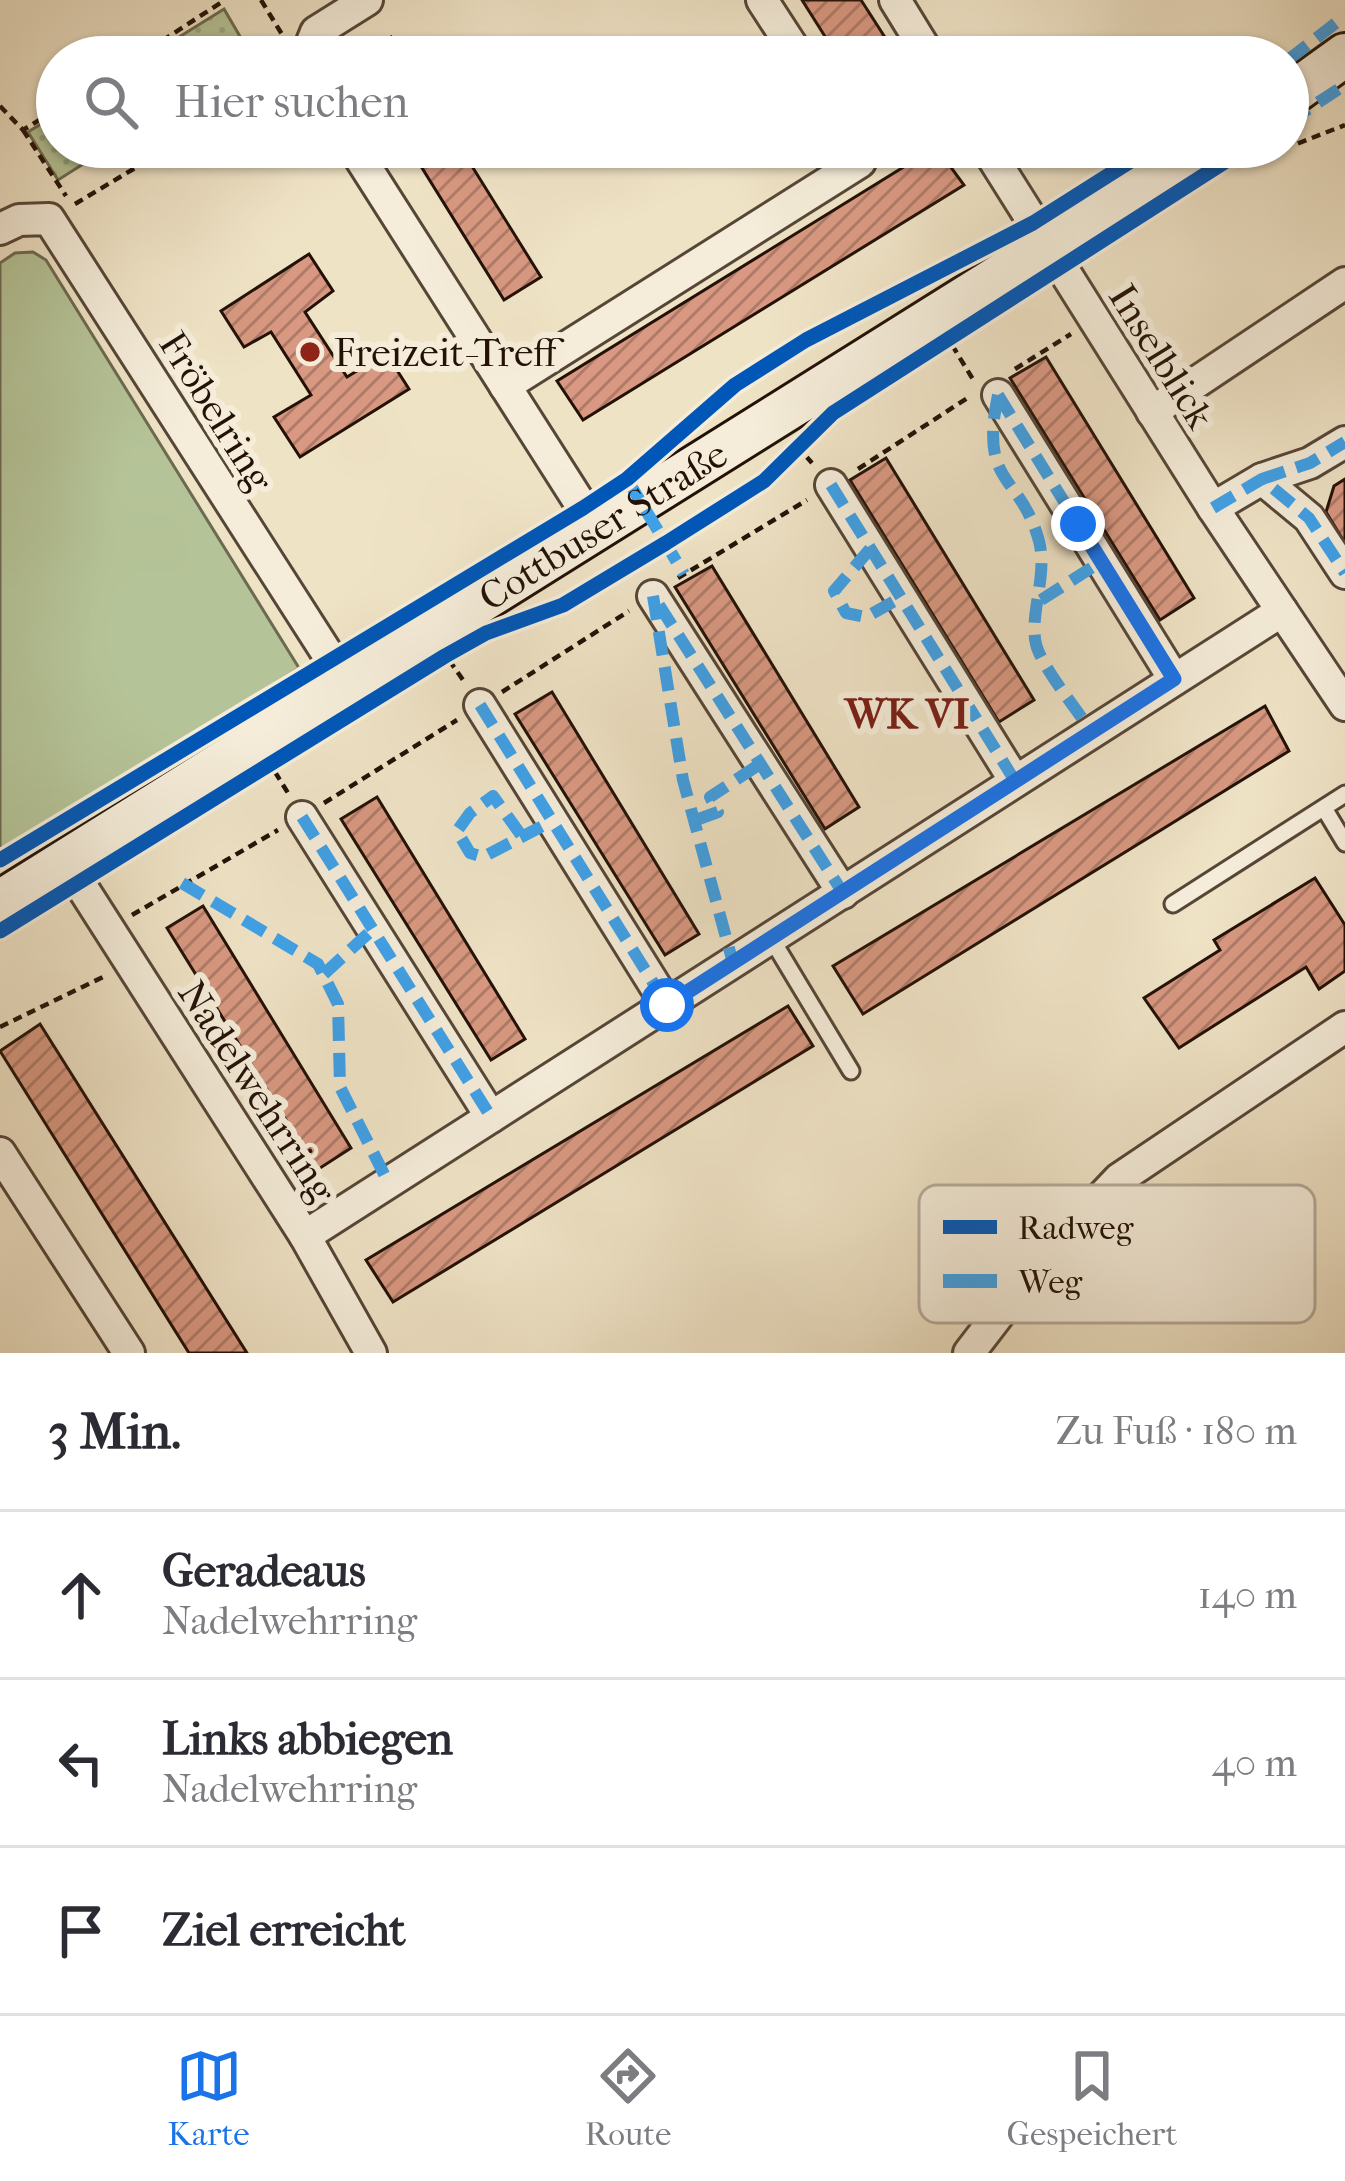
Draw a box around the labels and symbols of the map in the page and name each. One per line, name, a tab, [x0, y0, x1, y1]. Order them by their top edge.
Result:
street label: Inselblick	[1099, 276, 1224, 438]
street label: Fröbelring	[149, 324, 284, 501]
place label: Freizeit-Treff	[334, 330, 565, 376]
marker: Freizeit-Treff	[297, 339, 323, 365]
street label: Cottbuser Straße	[471, 431, 736, 620]
route end	[1051, 497, 1105, 551]
district label: WK VI	[843, 690, 970, 739]
street label: Nadelwehrring	[168, 972, 347, 1212]
route start	[640, 978, 694, 1032]
legend	[919, 1185, 1315, 1323]
text: Radweg	[1018, 1209, 1134, 1248]
text: Weg	[1017, 1263, 1083, 1302]

